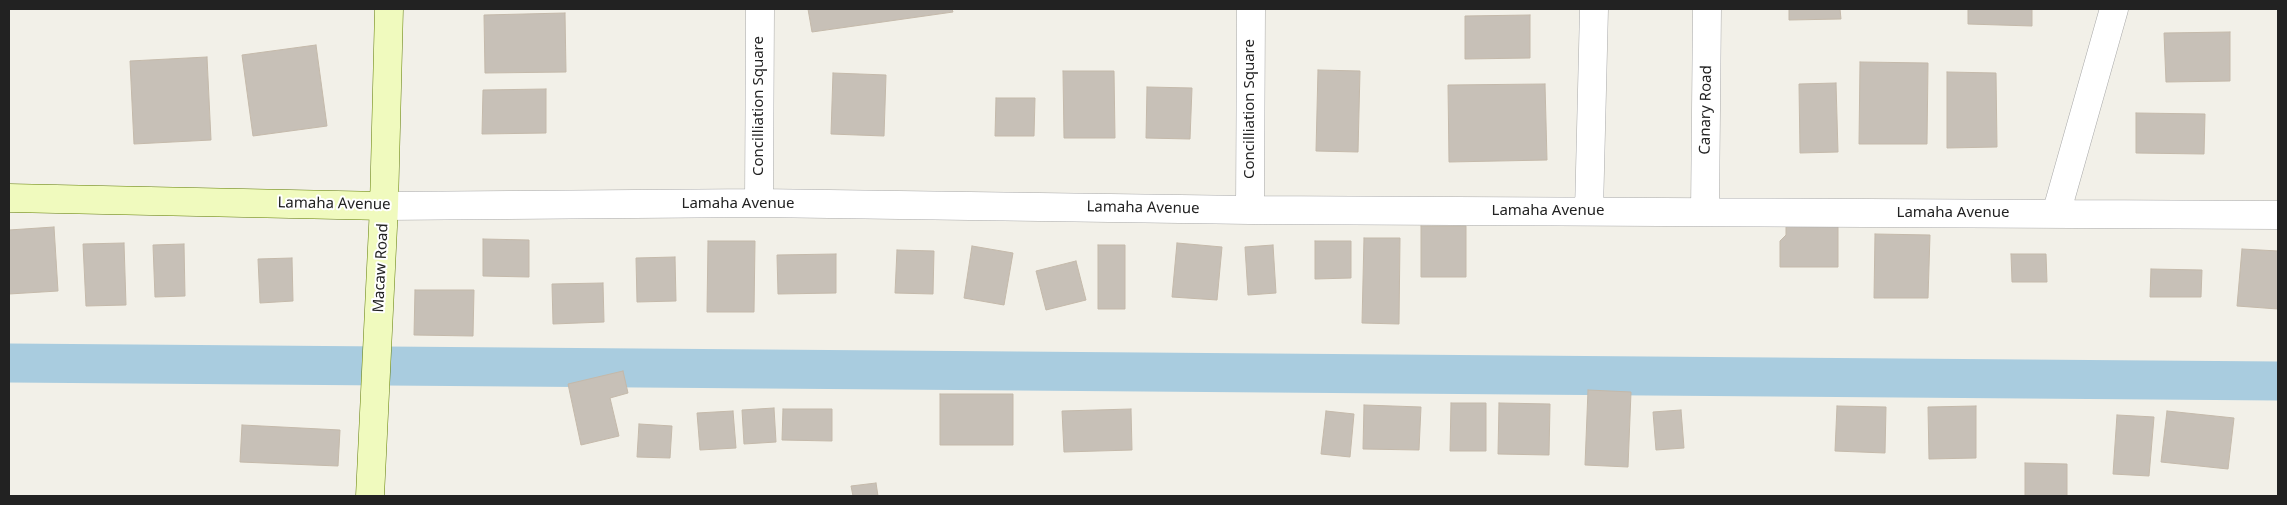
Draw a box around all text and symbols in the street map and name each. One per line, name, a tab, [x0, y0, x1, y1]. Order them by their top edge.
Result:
street label: Concilliation Square	[750, 36, 768, 176]
street label: Concilliation Square	[1241, 39, 1259, 179]
street label: Canary Road	[1696, 65, 1716, 155]
street label: Lamaha Avenue	[277, 194, 391, 214]
street label: Lamaha Avenue	[682, 195, 794, 213]
street label: Lamaha Avenue	[1086, 198, 1200, 218]
street label: Lamaha Avenue	[1492, 202, 1604, 220]
street label: Lamaha Avenue	[1897, 204, 2009, 222]
street label: Macaw Road	[370, 223, 392, 313]

